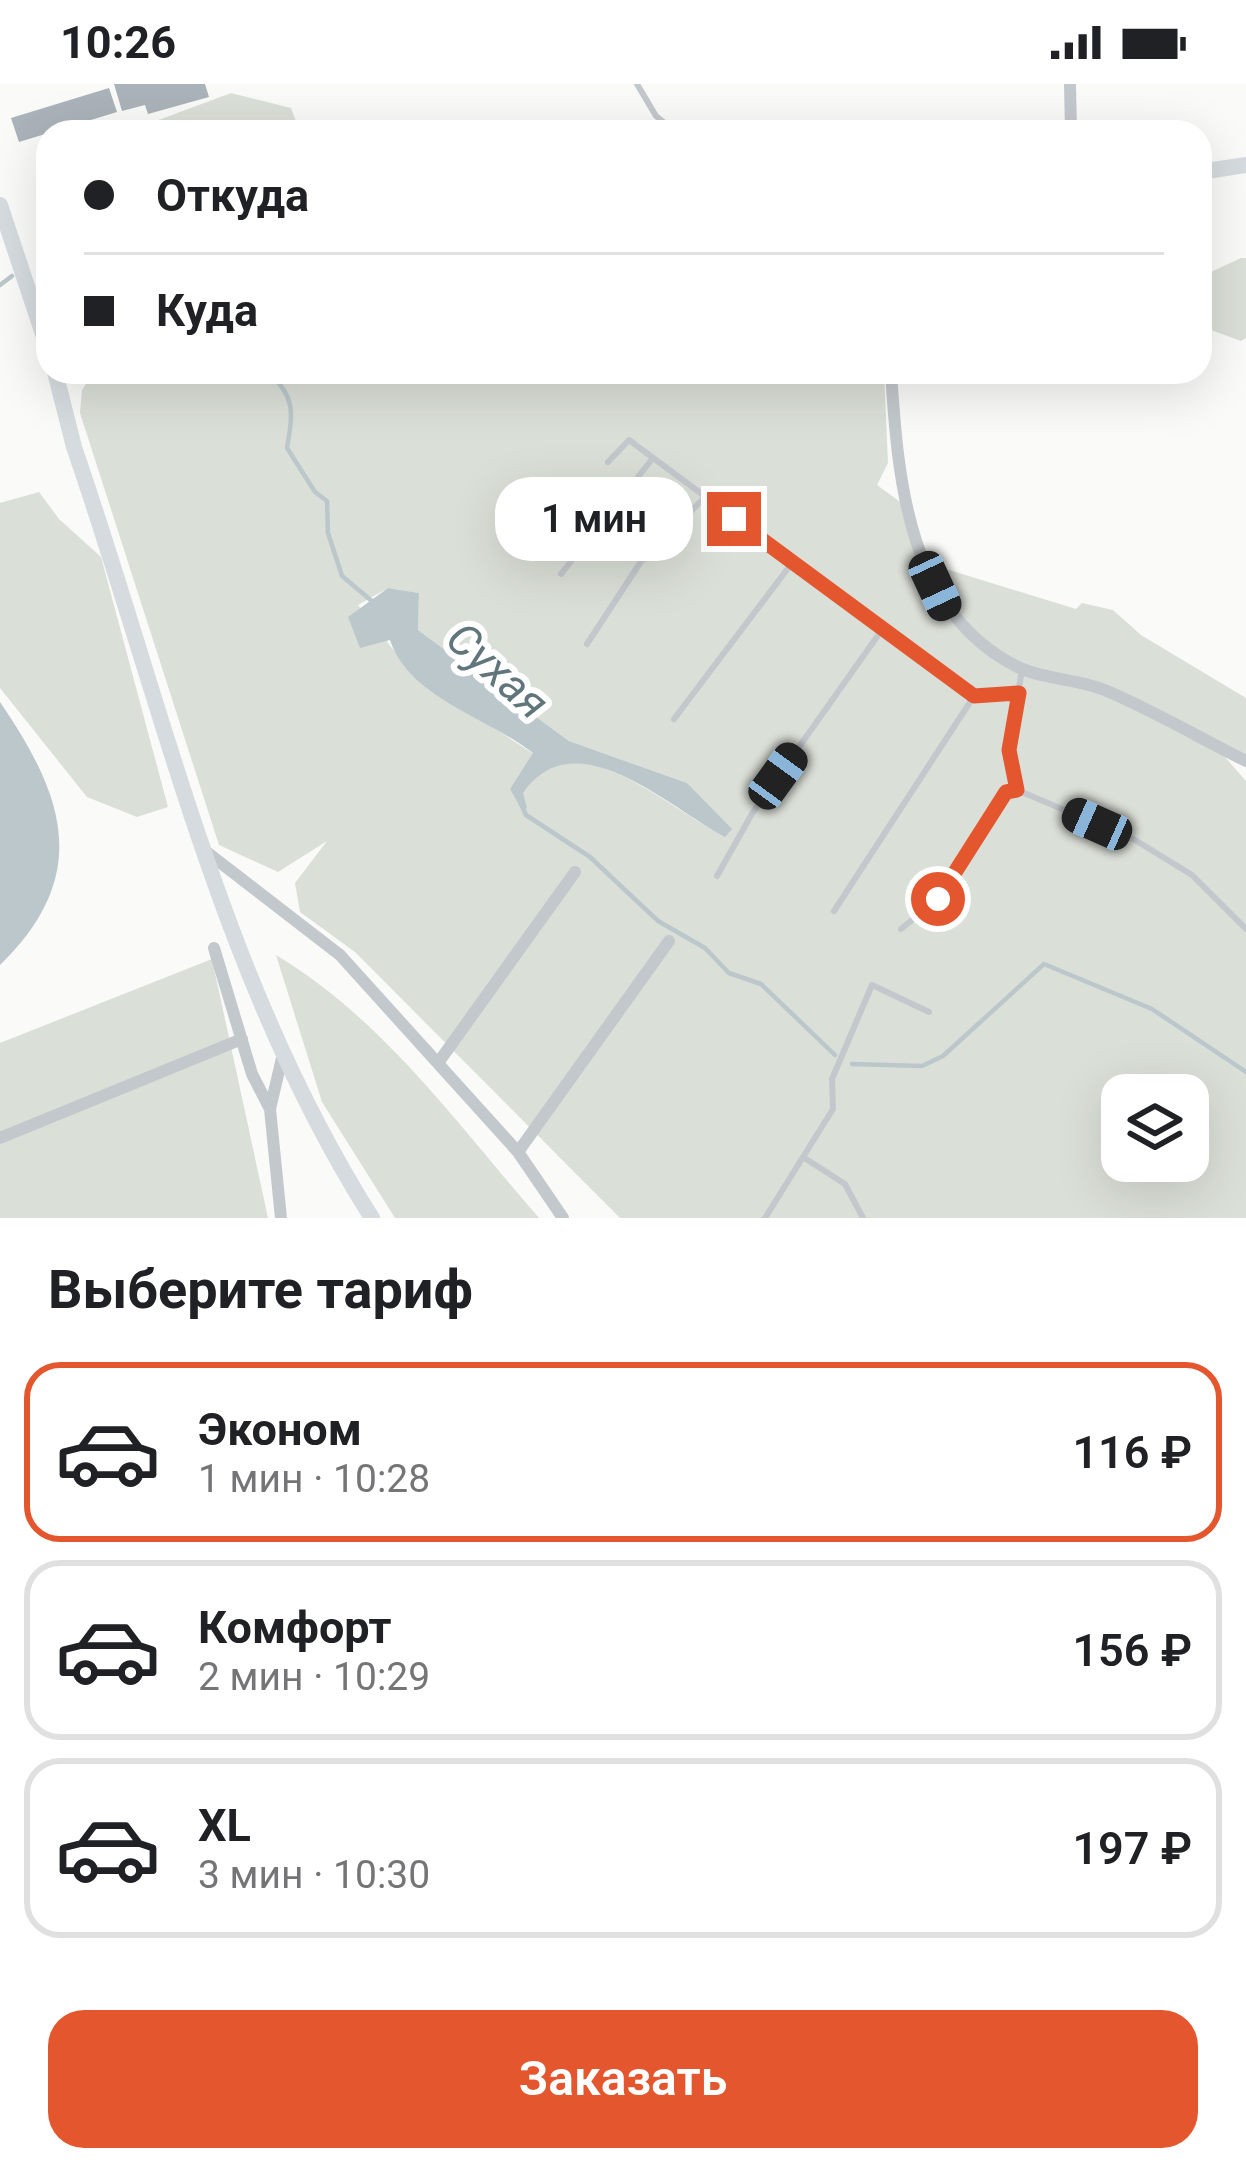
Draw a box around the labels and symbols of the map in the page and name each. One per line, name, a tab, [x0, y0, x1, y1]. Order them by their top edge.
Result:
callout: 1 мин	[494, 477, 692, 561]
route end	[707, 492, 761, 546]
car	[903, 546, 967, 626]
water label: Сухая	[436, 611, 559, 730]
car	[742, 736, 814, 816]
car	[1057, 793, 1137, 855]
route start	[911, 872, 965, 926]

